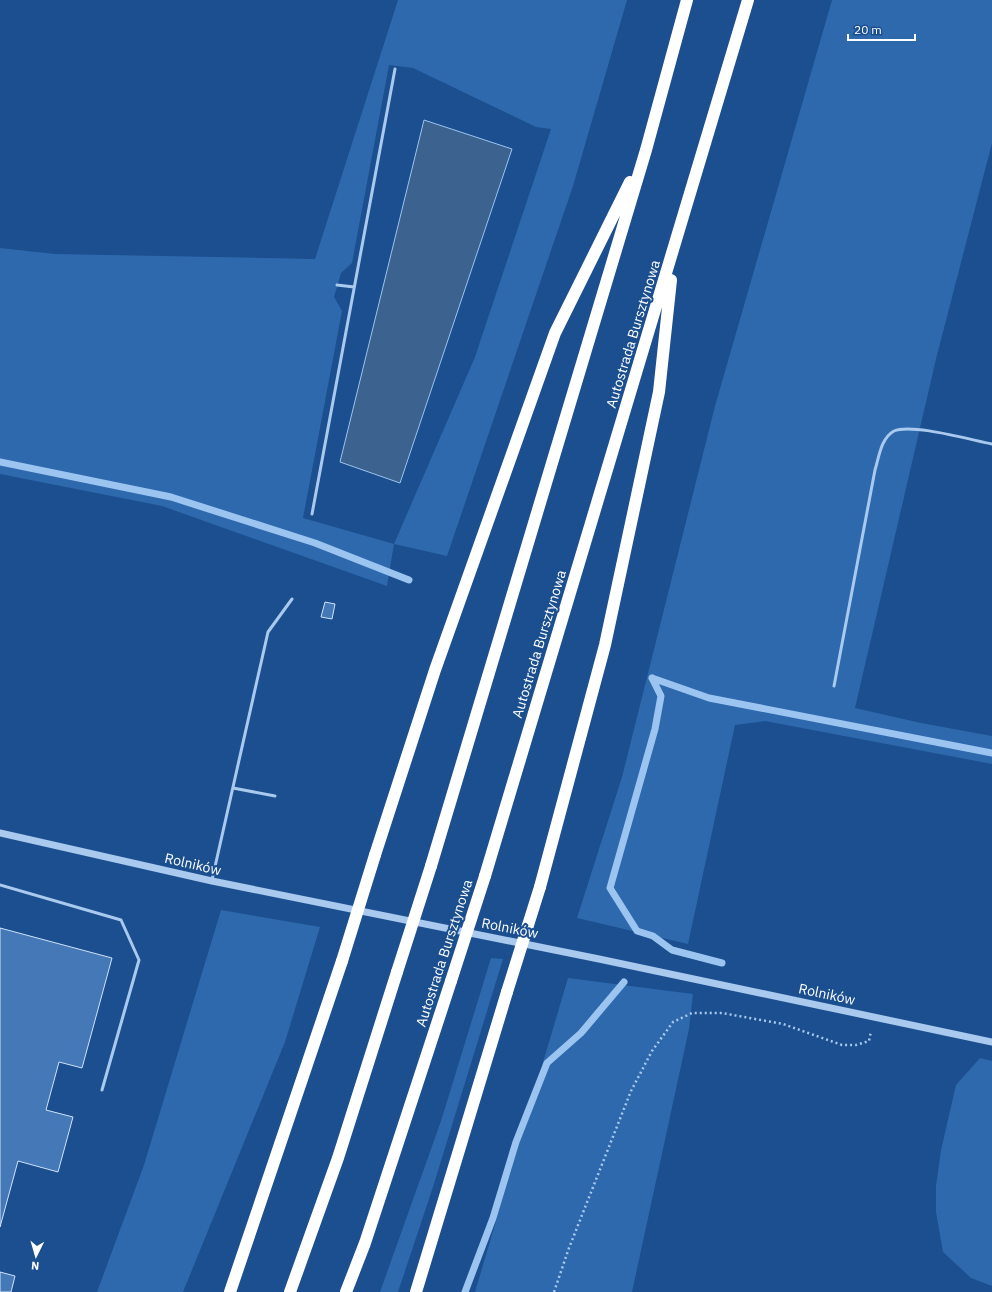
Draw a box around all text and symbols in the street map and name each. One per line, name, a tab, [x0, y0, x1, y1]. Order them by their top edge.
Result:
scale bar	[848, 16, 915, 42]
text: 20 m	[854, 22, 882, 37]
street label: Autostrada Bursztynowa	[602, 257, 664, 410]
street label: Autostrada Bursztynowa	[508, 567, 570, 720]
street label: Rolników	[163, 849, 223, 879]
street label: Autostrada Bursztynowa	[412, 877, 476, 1029]
street label: Rolników	[480, 914, 540, 942]
street label: Rolników	[797, 979, 857, 1009]
north arrow	[16, 1236, 56, 1276]
text: N	[31, 1259, 40, 1273]

